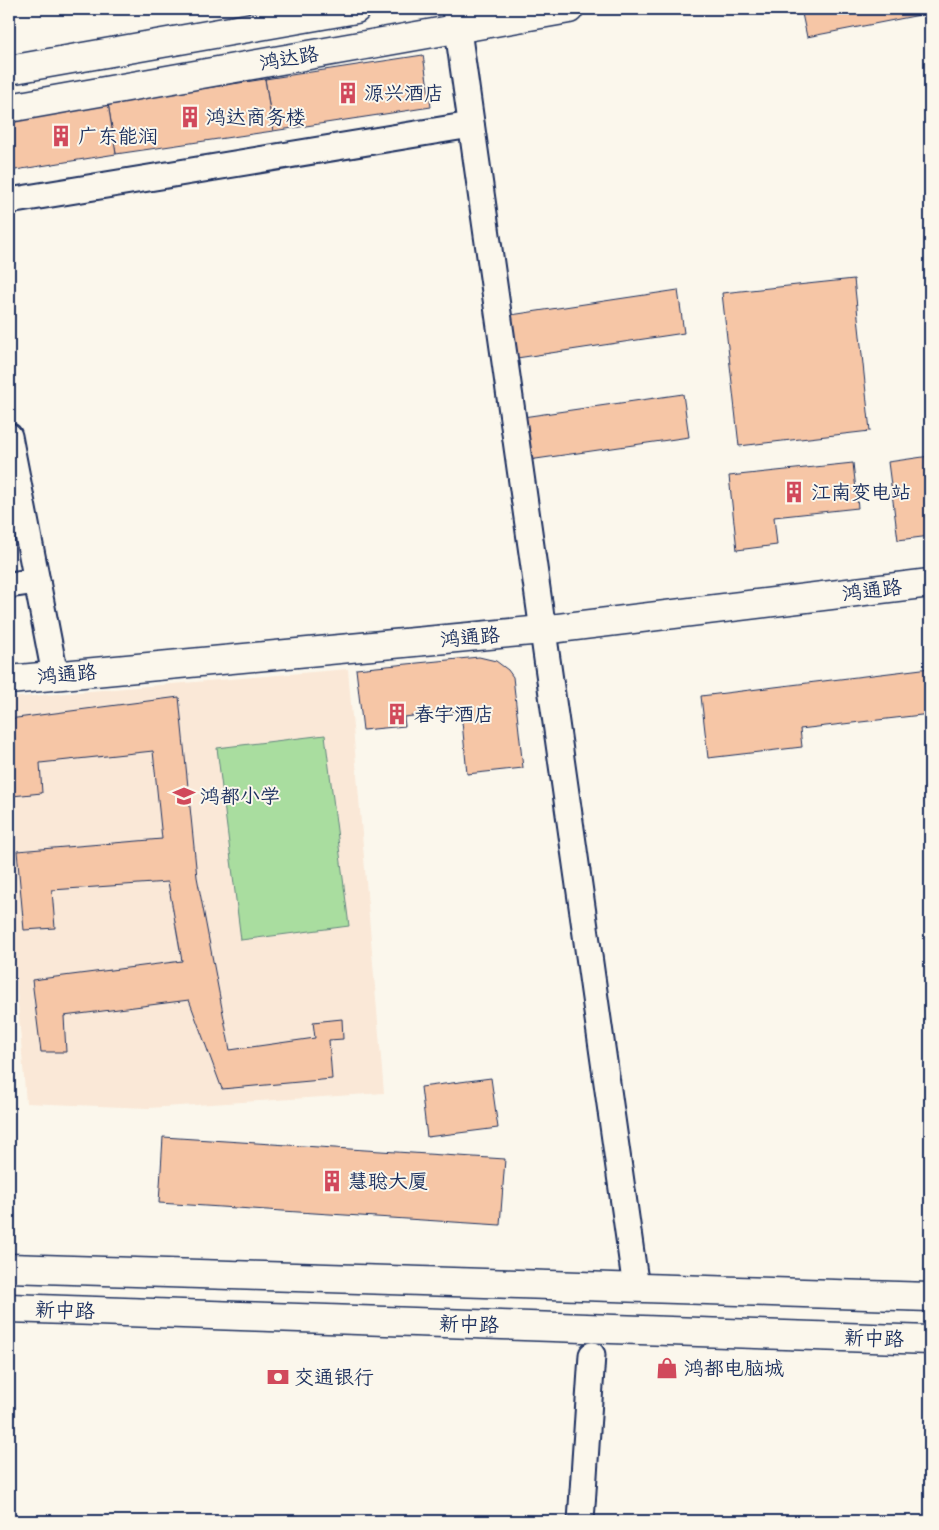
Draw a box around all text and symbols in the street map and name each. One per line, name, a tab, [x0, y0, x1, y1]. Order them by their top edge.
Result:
street label: 鸿达路	[258, 42, 322, 80]
building icon: 源兴酒店	[335, 80, 361, 106]
place label: 源兴酒店	[364, 82, 444, 110]
building icon: 鸿达商务楼	[177, 104, 203, 130]
place label: 鸿达商务楼	[206, 106, 306, 134]
building icon: 广东能润	[48, 123, 74, 149]
place label: 广东能润	[78, 125, 158, 153]
building icon: 江南变电站	[781, 479, 807, 505]
place label: 江南变电站	[811, 481, 911, 509]
street label: 鸿通路	[841, 575, 905, 611]
street label: 鸿通路	[439, 623, 502, 657]
street label: 鸿通路	[36, 660, 99, 694]
building icon: 春宇酒店	[384, 701, 410, 727]
place label: 春宇酒店	[414, 703, 494, 731]
school or university icon: 鸿都小学	[171, 783, 197, 809]
place label: 鸿都小学	[200, 785, 280, 813]
building icon: 慧聪大厦	[319, 1168, 345, 1194]
place label: 慧聪大厦	[348, 1170, 428, 1198]
street label: 新中路	[34, 1298, 96, 1328]
street label: 新中路	[438, 1312, 500, 1342]
street label: 新中路	[843, 1326, 905, 1356]
shop icon: 鸿都电脑城	[654, 1355, 680, 1381]
place label: 鸿都电脑城	[684, 1357, 784, 1385]
bank icon: 交通银行	[265, 1364, 291, 1390]
place label: 交通银行	[294, 1366, 374, 1394]

